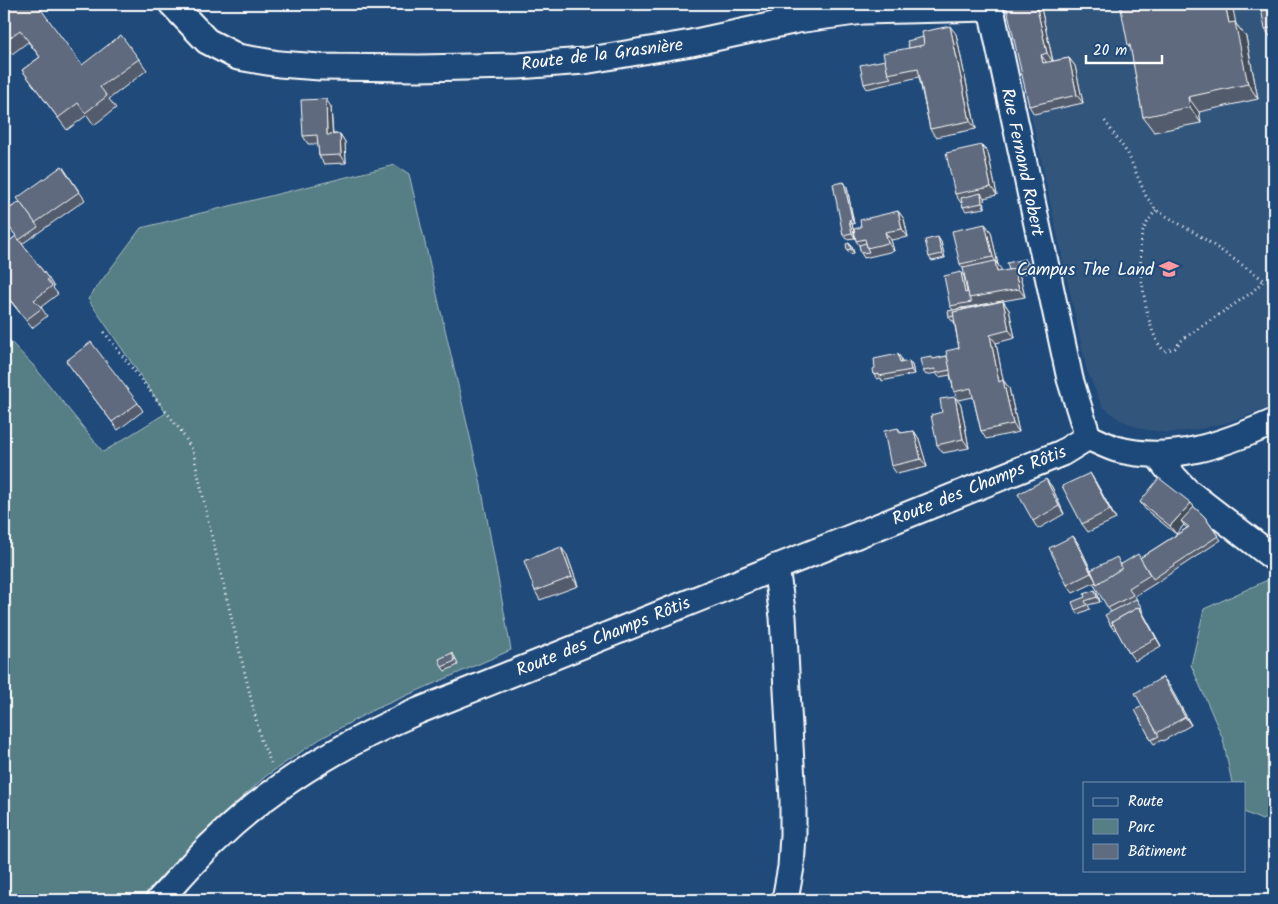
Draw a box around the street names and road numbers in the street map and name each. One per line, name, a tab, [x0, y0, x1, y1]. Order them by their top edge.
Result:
street label: Route de la Grasnière	[520, 31, 685, 80]
street label: Rue Fernand Robert	[992, 85, 1052, 240]
street label: Route des Champs Rôtis	[888, 438, 1071, 535]
street label: Route des Champs Rôtis	[512, 589, 695, 686]

